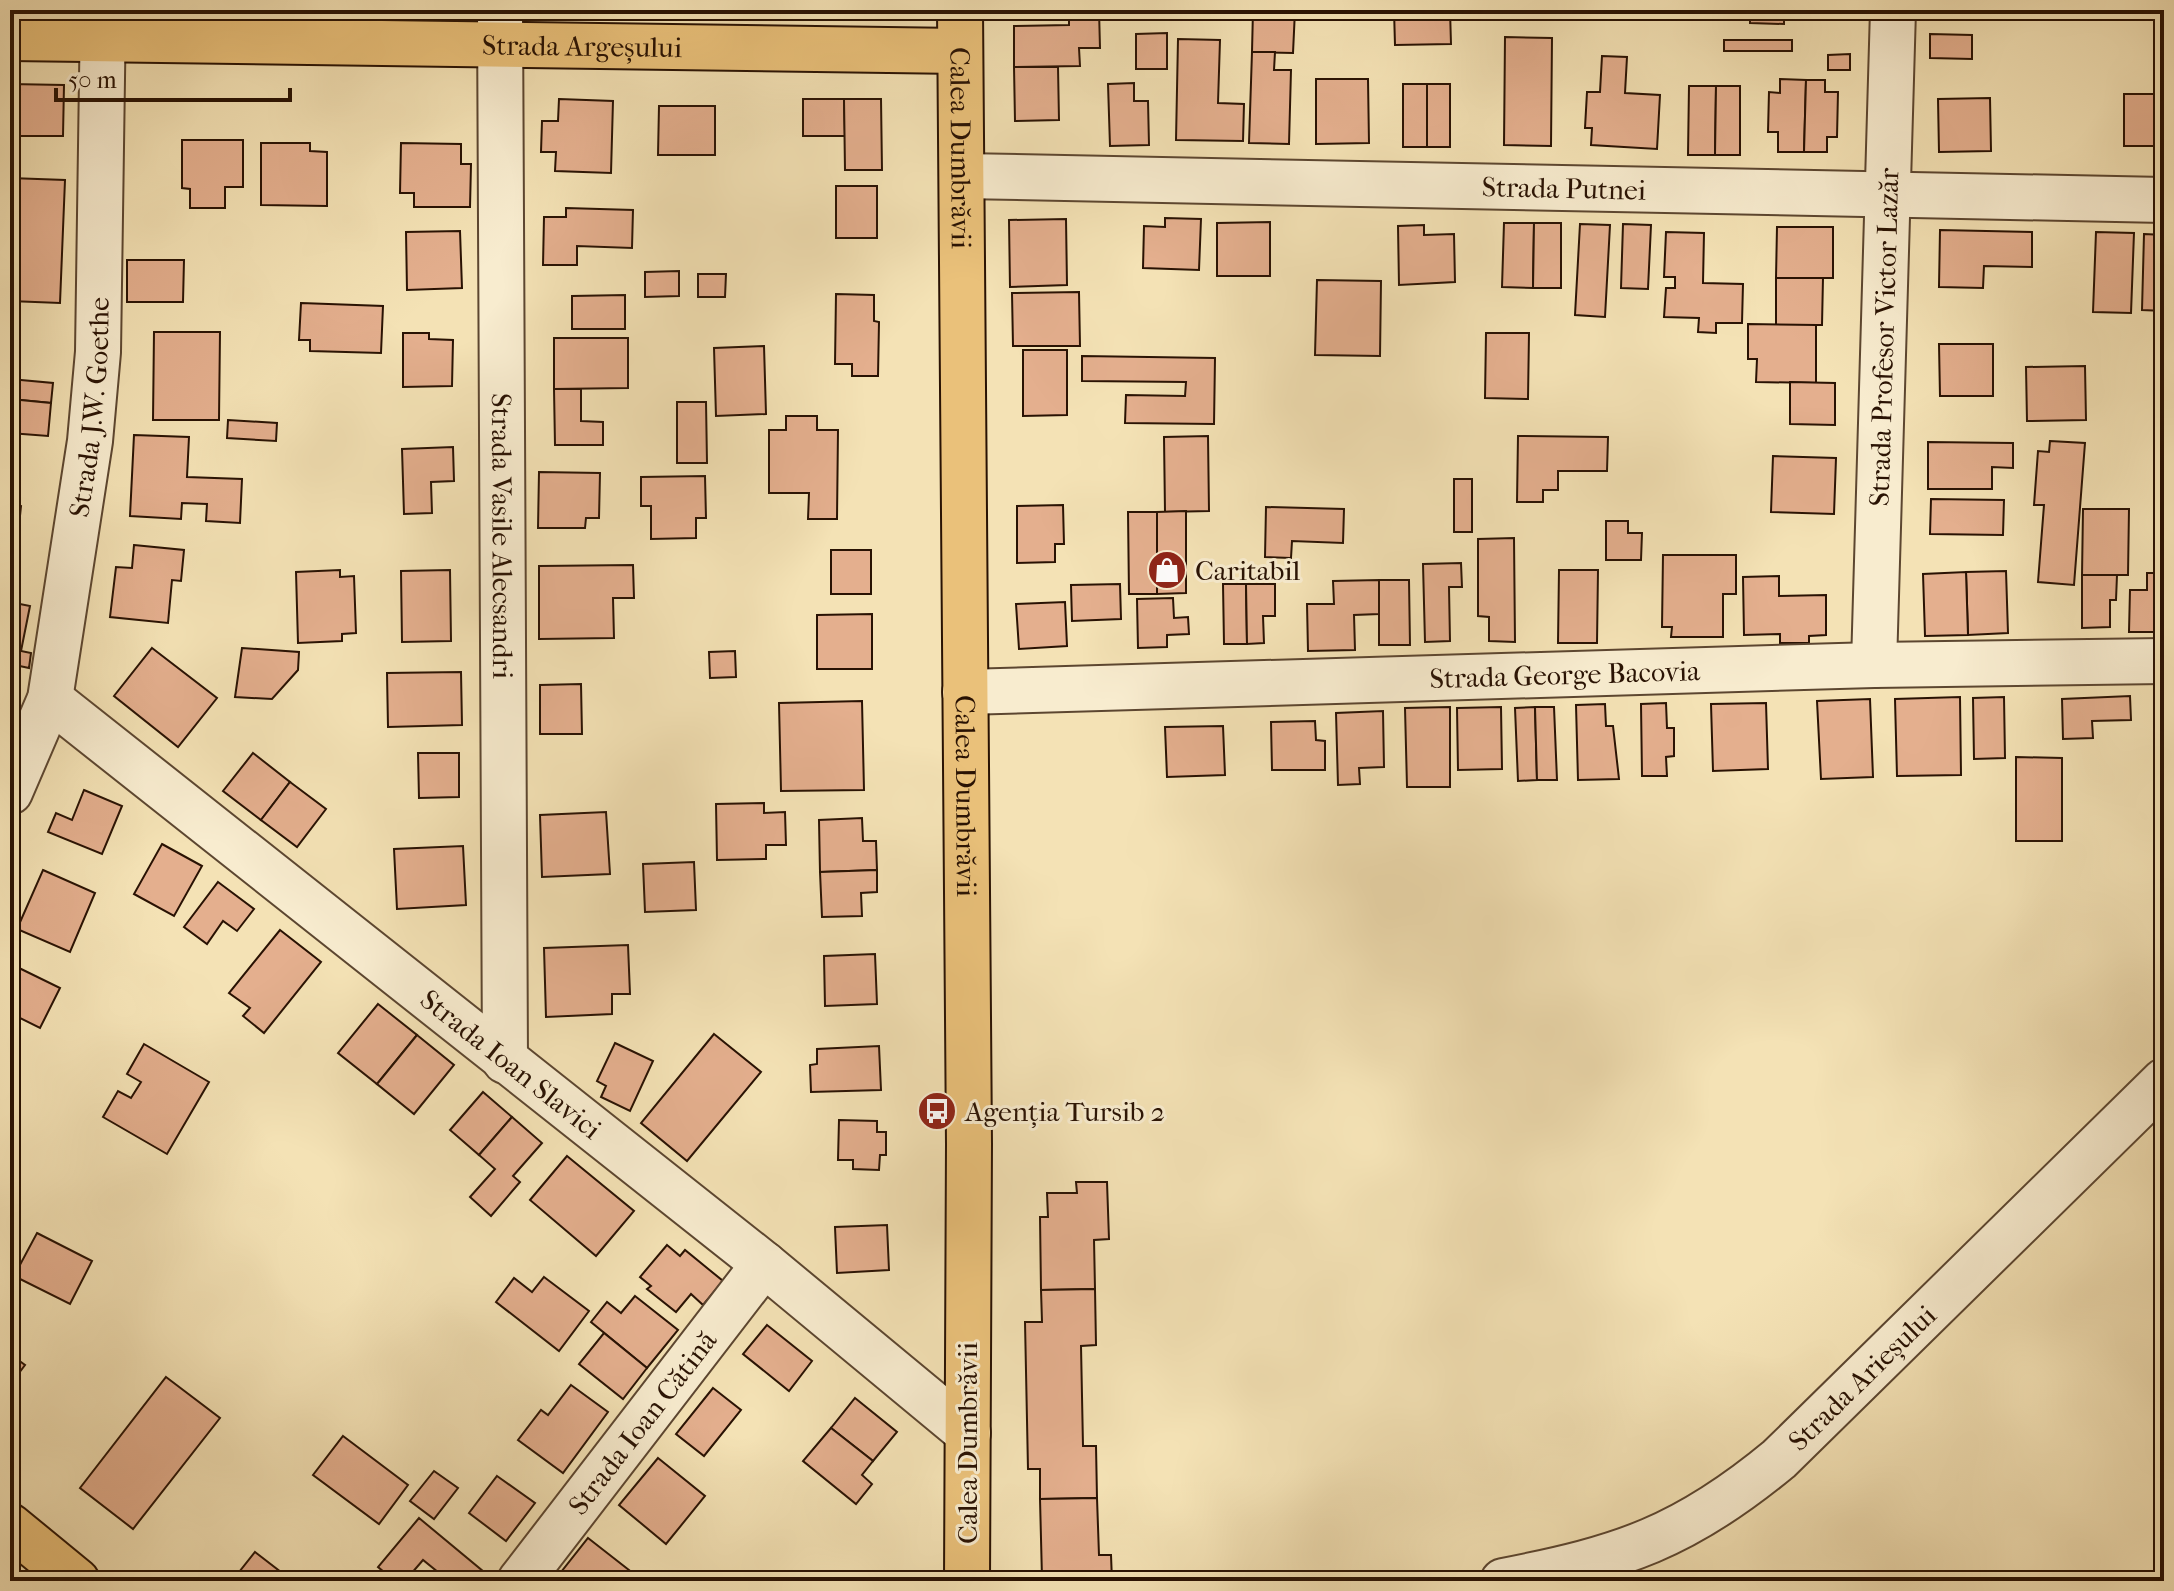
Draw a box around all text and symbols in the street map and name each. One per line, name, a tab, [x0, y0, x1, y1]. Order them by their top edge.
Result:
street label: Strada Argeșului	[482, 28, 682, 64]
street label: Calea Dumbrăvii	[944, 47, 978, 249]
scale bar	[56, 52, 290, 102]
text: 50 m	[68, 66, 117, 94]
street label: Strada Profesor Victor Lazăr	[1862, 167, 1905, 507]
street label: Strada Putnei	[1481, 170, 1646, 206]
street label: Strada J.W. Goethe	[62, 297, 115, 520]
street label: Strada Vasile Alecsandri	[485, 393, 520, 679]
shop icon: Caritabil	[1146, 549, 1188, 591]
place label: Caritabil	[1195, 554, 1301, 587]
street label: Strada George Bacovia	[1429, 654, 1701, 695]
street label: Calea Dumbrăvii	[949, 695, 984, 897]
street label: Strada Ioan Slavici	[414, 982, 608, 1145]
bus stop icon: Agenția Tursib 2	[916, 1090, 958, 1132]
place label: Agenția Tursib 2	[964, 1095, 1165, 1128]
street label: Strada Arieșului	[1781, 1298, 1942, 1457]
street label: Strada Ioan Cătină	[561, 1323, 724, 1521]
street label: Calea Dumbrăvii	[951, 1342, 984, 1544]

